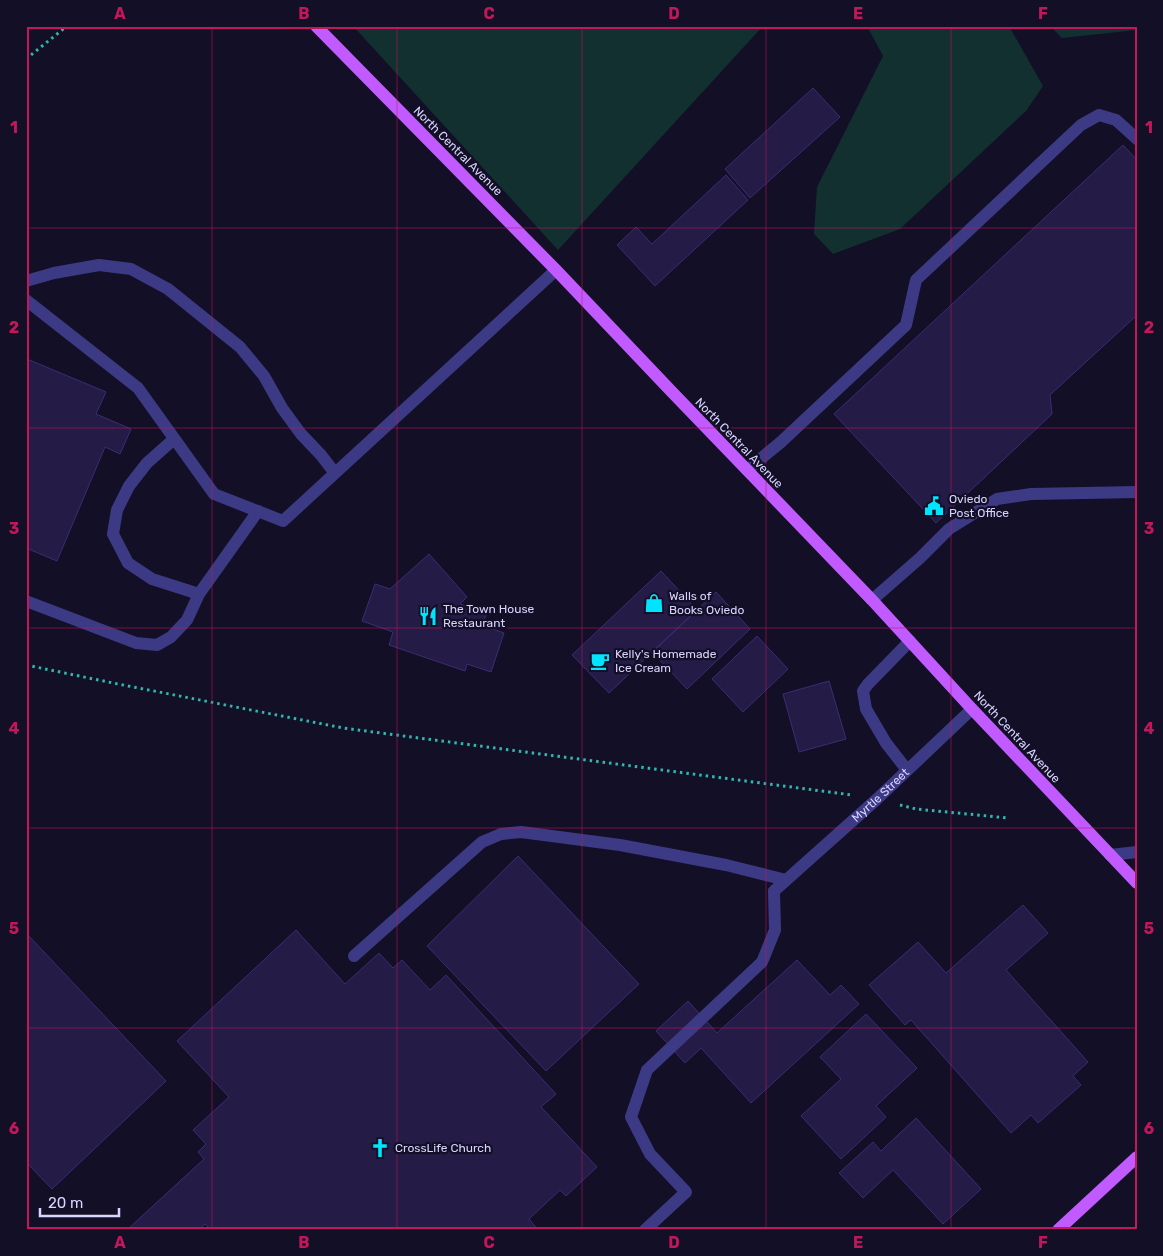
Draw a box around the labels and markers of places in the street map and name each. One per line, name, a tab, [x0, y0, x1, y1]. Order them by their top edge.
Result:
place label: Oviedo Post Office	[949, 492, 1009, 520]
public building icon: Oviedo Post Office	[923, 495, 945, 517]
place label: Walls of Books Oviedo	[669, 589, 744, 617]
shop icon: Walls of Books Oviedo	[643, 592, 665, 614]
place label: The Town House Restaurant	[443, 602, 535, 630]
restaurant icon: The Town House Restaurant	[417, 605, 439, 627]
place label: Kelly's Homemade Ice Cream	[615, 647, 717, 675]
cafe icon: Kelly's Homemade Ice Cream	[589, 650, 611, 672]
church icon: CrossLife Church	[369, 1137, 391, 1159]
place label: CrossLife Church	[395, 1141, 491, 1155]

